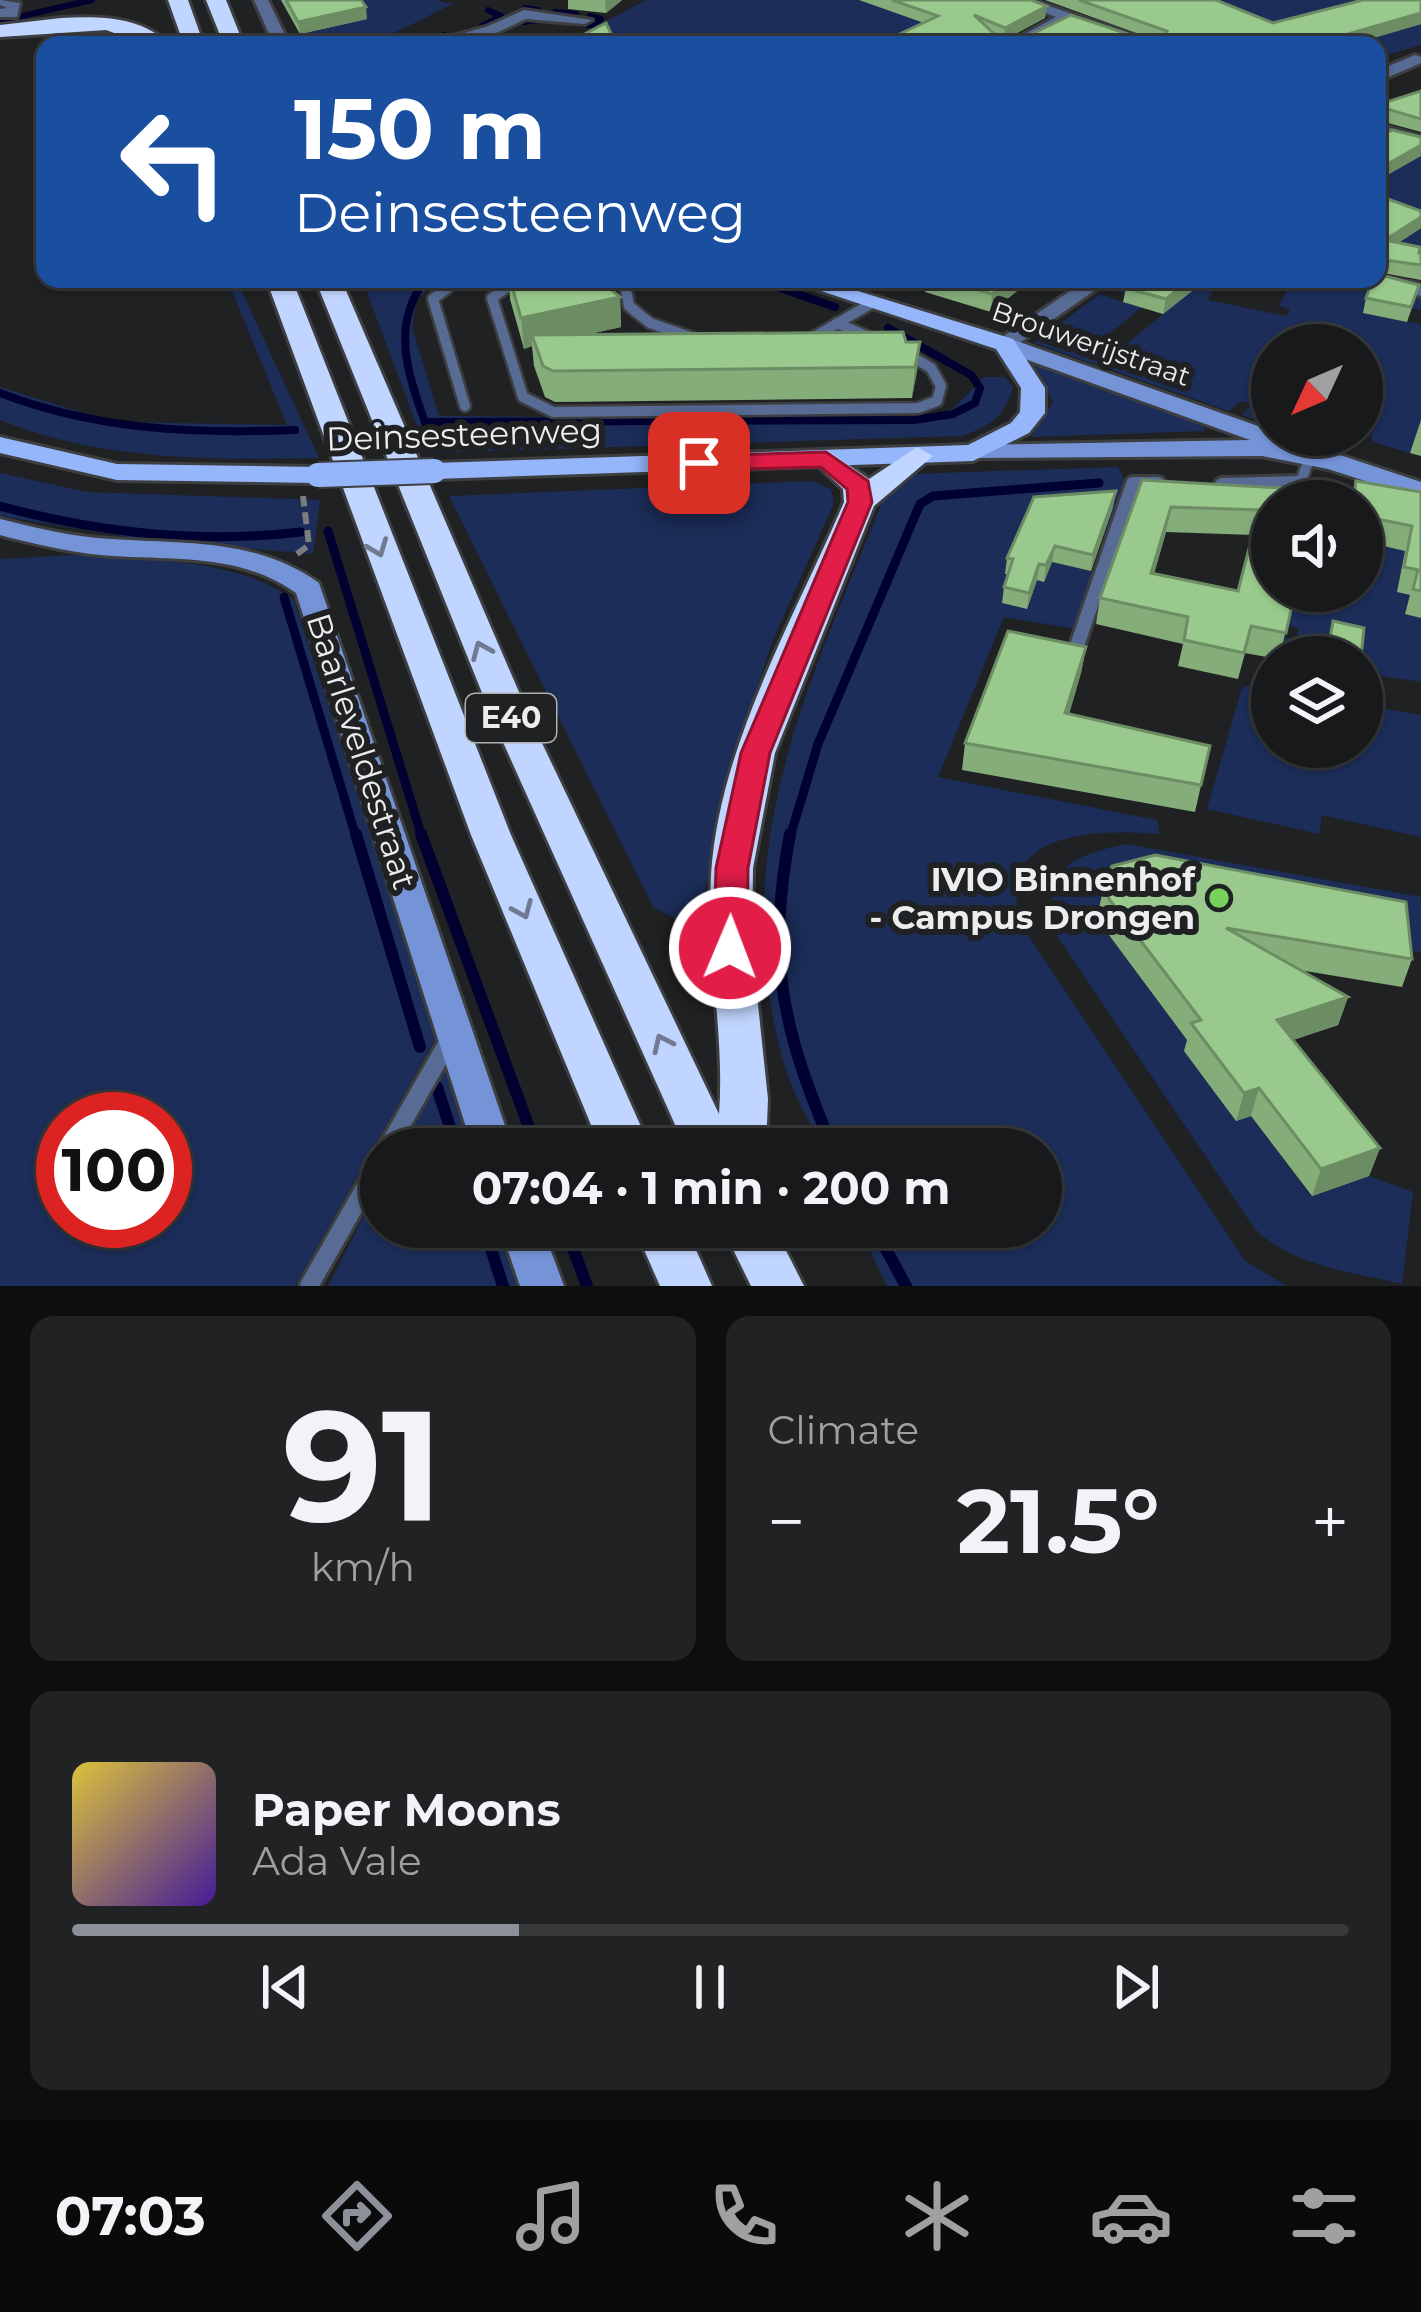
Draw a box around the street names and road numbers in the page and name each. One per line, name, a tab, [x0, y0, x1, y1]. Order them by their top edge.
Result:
street label: Brouwerijstraat	[988, 294, 1195, 393]
street label: Deinsesteenweg	[325, 409, 603, 459]
street label: Baarleveldestraat	[299, 608, 425, 894]
road number: E40	[466, 694, 556, 742]

